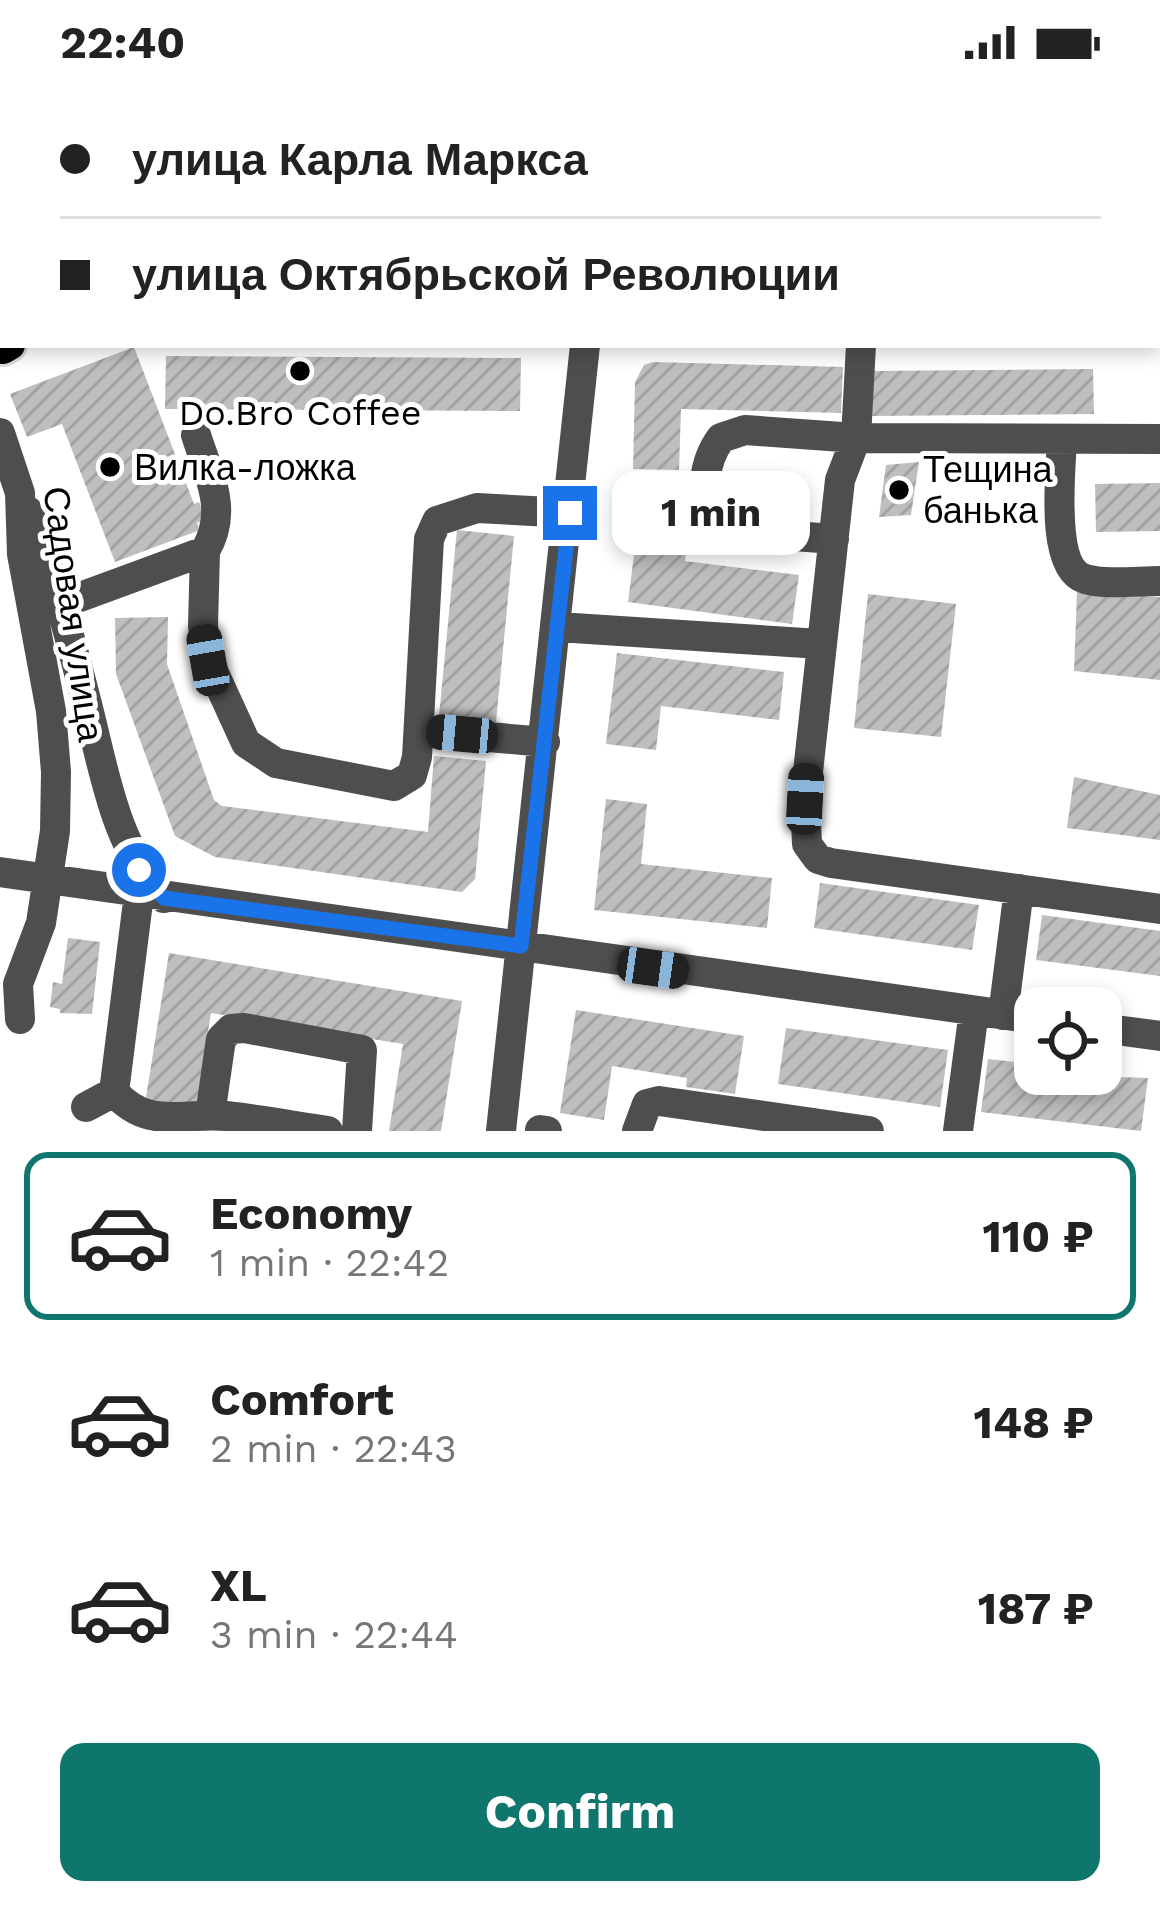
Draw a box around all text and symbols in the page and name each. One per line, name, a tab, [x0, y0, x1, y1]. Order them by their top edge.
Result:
text: 22:40	[60, 16, 185, 69]
text: улица Карла Маркса	[132, 133, 588, 186]
text: улица Октябрьской Революции	[132, 248, 840, 301]
marker: Do.Bro Coffee	[287, 358, 313, 384]
place label: Do.Bro Coffee	[178, 392, 422, 434]
place label: Вилка-ложка	[134, 447, 357, 489]
place label: Тещина банька	[923, 449, 1054, 532]
marker: Вилка-ложка	[97, 454, 123, 480]
callout: 1 min	[612, 471, 810, 555]
marker: Тещина банька	[886, 477, 912, 503]
street label: Садовая улица	[34, 484, 112, 745]
route end	[543, 486, 597, 540]
text: 1 min	[661, 490, 761, 535]
car	[184, 621, 232, 699]
car	[425, 713, 499, 755]
car	[785, 762, 825, 836]
route start	[112, 843, 166, 897]
car	[615, 945, 691, 991]
map controls	[1014, 987, 1122, 1095]
button: locate	[1014, 987, 1122, 1095]
icon: car	[66, 1182, 174, 1290]
text: Economy	[210, 1187, 412, 1240]
text: 110 ₽	[982, 1210, 1094, 1263]
text: 1 min · 22:42	[210, 1240, 449, 1285]
icon: car	[66, 1368, 174, 1476]
text: Comfort	[210, 1373, 394, 1426]
text: 148 ₽	[973, 1396, 1094, 1449]
text: 2 min · 22:43	[210, 1426, 457, 1471]
icon: car	[66, 1554, 174, 1662]
text: XL	[210, 1559, 267, 1612]
text: 187 ₽	[978, 1582, 1094, 1635]
text: 3 min · 22:44	[210, 1612, 458, 1657]
button: Confirm	[60, 1743, 1100, 1881]

